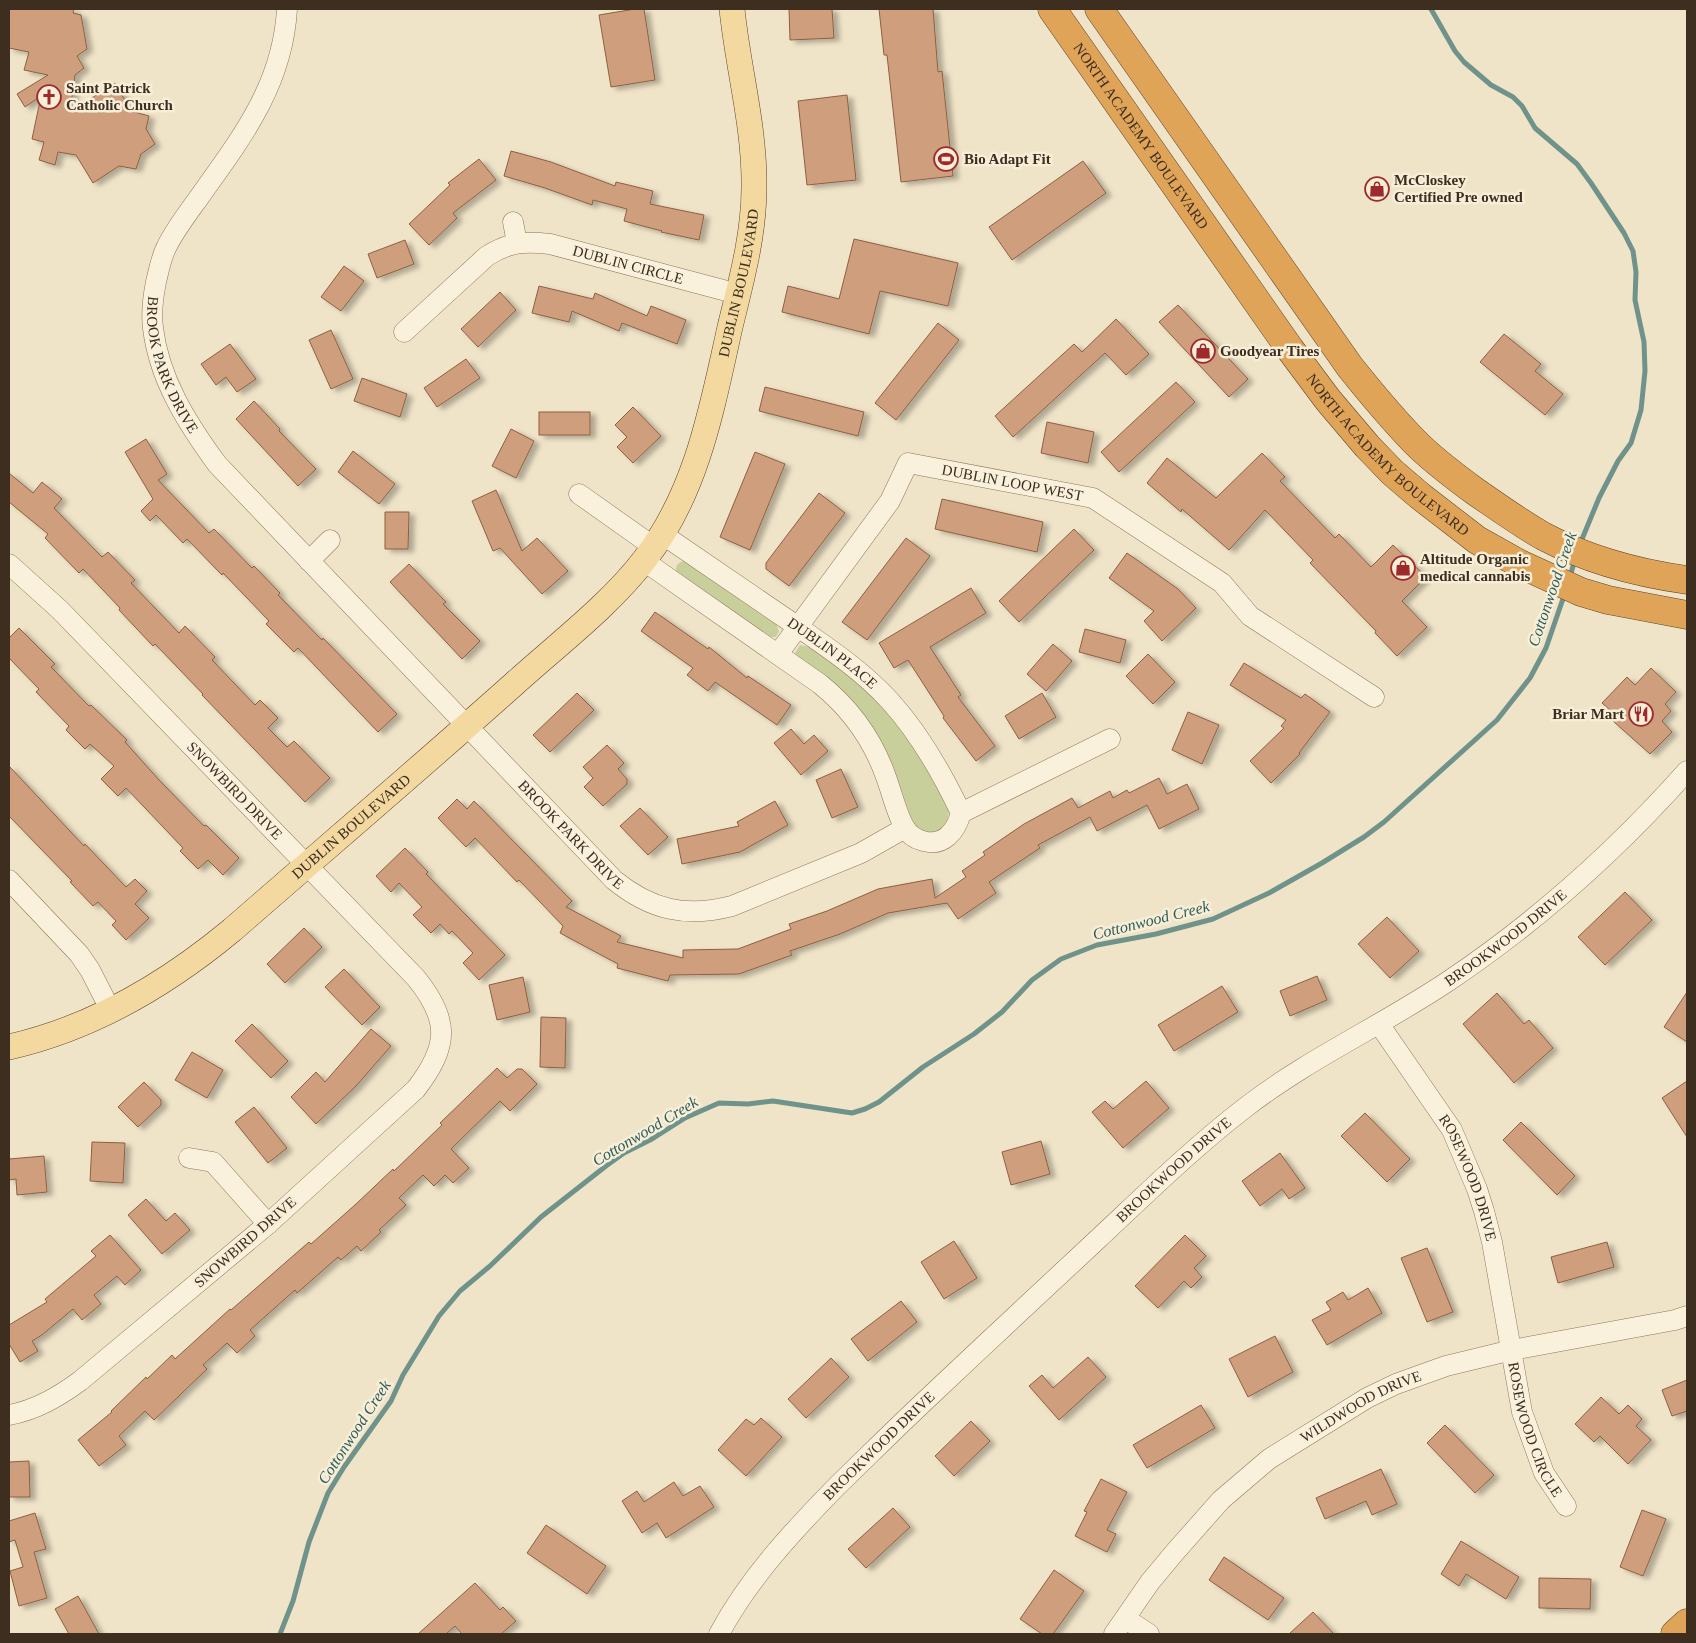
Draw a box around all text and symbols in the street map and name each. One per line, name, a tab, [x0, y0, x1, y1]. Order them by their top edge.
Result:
street label: NORTH ACADEMY BOULEVARD	[1070, 40, 1212, 232]
place label: Saint Patrick Catholic Church	[66, 80, 173, 113]
church icon: Saint Patrick Catholic Church	[36, 84, 62, 110]
sports icon: Bio Adapt Fit	[933, 146, 959, 172]
place label: Bio Adapt Fit	[964, 151, 1051, 167]
place label: McCloskey Certified Pre owned	[1394, 172, 1524, 205]
shop icon: McCloskey Certified Pre owned	[1364, 176, 1390, 202]
street label: DUBLIN BOULEVARD	[716, 208, 761, 359]
street label: DUBLIN CIRCLE	[571, 242, 685, 287]
street label: BROOK PARK DRIVE	[144, 295, 201, 436]
shop icon: Goodyear Tires	[1190, 338, 1216, 364]
place label: Goodyear Tires	[1220, 343, 1319, 359]
street label: NORTH ACADEMY BOULEVARD	[1303, 371, 1472, 539]
street label: DUBLIN LOOP WEST	[941, 462, 1084, 504]
water label: Cottonwood Creek	[1524, 529, 1580, 648]
place label: Altitude Organic medical cannabis	[1420, 551, 1531, 584]
shop icon: Altitude Organic medical cannabis	[1390, 555, 1416, 581]
street label: DUBLIN PLACE	[785, 614, 881, 692]
restaurant icon: Briar Mart	[1628, 701, 1654, 727]
place label: Briar Mart	[1552, 706, 1624, 722]
street label: SNOWBIRD DRIVE	[184, 738, 286, 843]
street label: DUBLIN BOULEVARD	[289, 771, 414, 882]
street label: BROOK PARK DRIVE	[515, 777, 627, 892]
street label: BROOKWOOD DRIVE	[1442, 886, 1570, 989]
water label: Cottonwood Creek	[1091, 897, 1212, 943]
water label: Cottonwood Creek	[589, 1092, 702, 1169]
street label: ROSEWOOD DRIVE	[1436, 1111, 1499, 1243]
street label: BROOKWOOD DRIVE	[1113, 1114, 1234, 1225]
street label: SNOWBIRD DRIVE	[191, 1193, 299, 1291]
street label: ROSEWOOD CIRCLE	[1505, 1361, 1565, 1500]
street label: WILDWOOD DRIVE	[1297, 1368, 1423, 1446]
water label: Cottonwood Creek	[314, 1376, 394, 1487]
street label: BROOKWOOD DRIVE	[820, 1388, 938, 1503]

